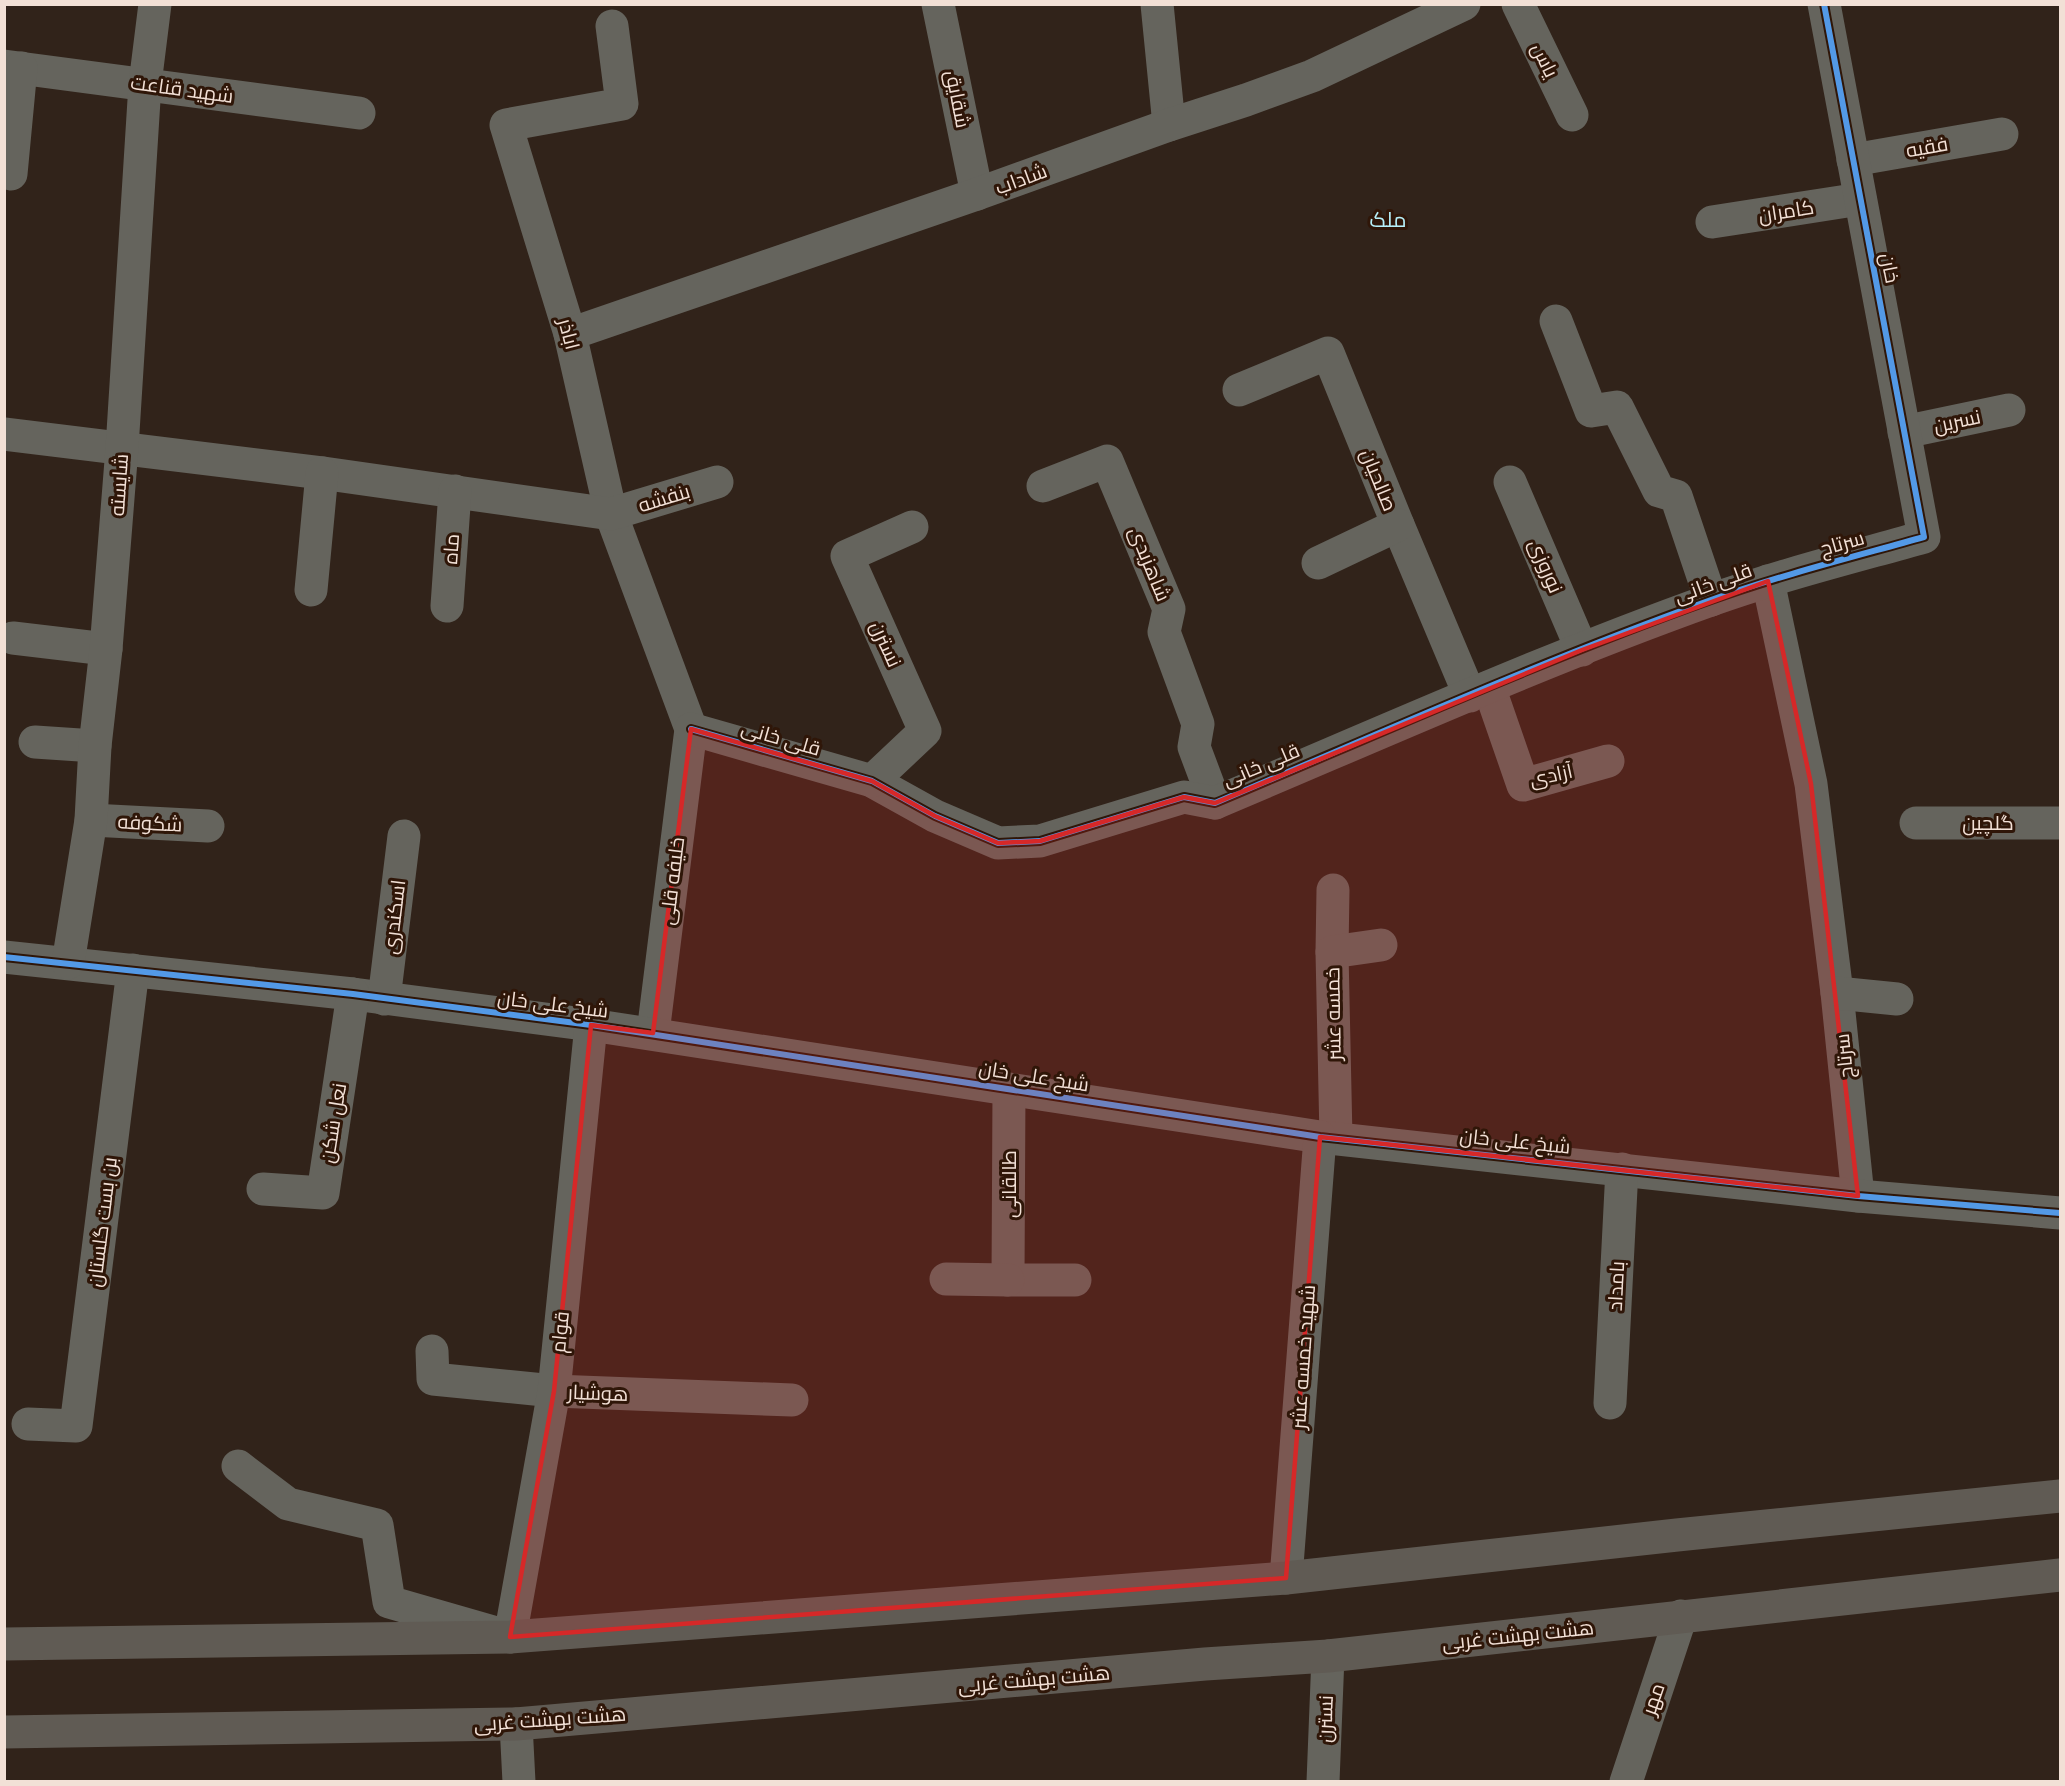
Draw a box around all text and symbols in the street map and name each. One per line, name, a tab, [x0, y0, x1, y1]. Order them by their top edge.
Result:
street label: یاس	[1526, 38, 1566, 82]
street label: شهید قناعت	[129, 68, 235, 109]
street label: شقایق	[940, 68, 977, 130]
street label: فقیه	[1904, 130, 1950, 163]
street label: شاداب	[991, 157, 1050, 200]
street label: کامران	[1756, 193, 1816, 228]
district label: ملک	[1369, 205, 1407, 233]
street label: خان	[1874, 250, 1907, 285]
street label: اباذر	[552, 314, 587, 353]
street label: نسرین	[1931, 402, 1983, 439]
street label: صالحیان	[1355, 445, 1404, 515]
street label: شایسته	[103, 453, 134, 517]
street label: بنفشه	[635, 477, 693, 518]
street label: شاهزیدی	[1123, 522, 1178, 605]
street label: سرتاج	[1816, 523, 1868, 563]
street label: ماه	[436, 533, 465, 565]
street label: نوروزی	[1523, 535, 1570, 597]
street label: قلی خانی	[1670, 556, 1756, 609]
street label: نسترن	[864, 616, 909, 671]
street label: قلی خانی	[738, 713, 824, 762]
street label: قلی خانی	[1218, 736, 1303, 793]
street label: آزادی	[1527, 757, 1576, 792]
street label: شکوفه	[117, 807, 183, 838]
street label: گلچین	[1962, 809, 2014, 836]
street label: خلیفه قلی	[653, 835, 690, 927]
street label: اسکندری	[376, 878, 411, 956]
street label: خمسه عشر	[1318, 967, 1347, 1062]
street label: شیخ علی خان	[496, 983, 610, 1025]
street label: سرتاج	[1828, 1032, 1860, 1080]
street label: شیخ علی خان	[977, 1053, 1091, 1099]
street label: نعل شکن	[313, 1081, 352, 1165]
street label: شیخ علی خان	[1458, 1121, 1572, 1161]
street label: طالقانی	[995, 1150, 1022, 1218]
street label: بن بست گلستان	[80, 1156, 123, 1288]
street label: بامداد	[1601, 1260, 1630, 1312]
street label: شهید خمسه عشر	[1284, 1284, 1321, 1431]
street label: قوام	[544, 1310, 576, 1354]
street label: هوشیار	[566, 1378, 629, 1407]
street label: هشت بهشت غربی	[1441, 1613, 1595, 1656]
street label: هشت بهشت غربی	[957, 1658, 1111, 1699]
street label: مهر	[1634, 1679, 1671, 1719]
street label: نسترن	[1310, 1695, 1339, 1743]
street label: هشت بهشت غربی	[473, 1700, 627, 1737]

